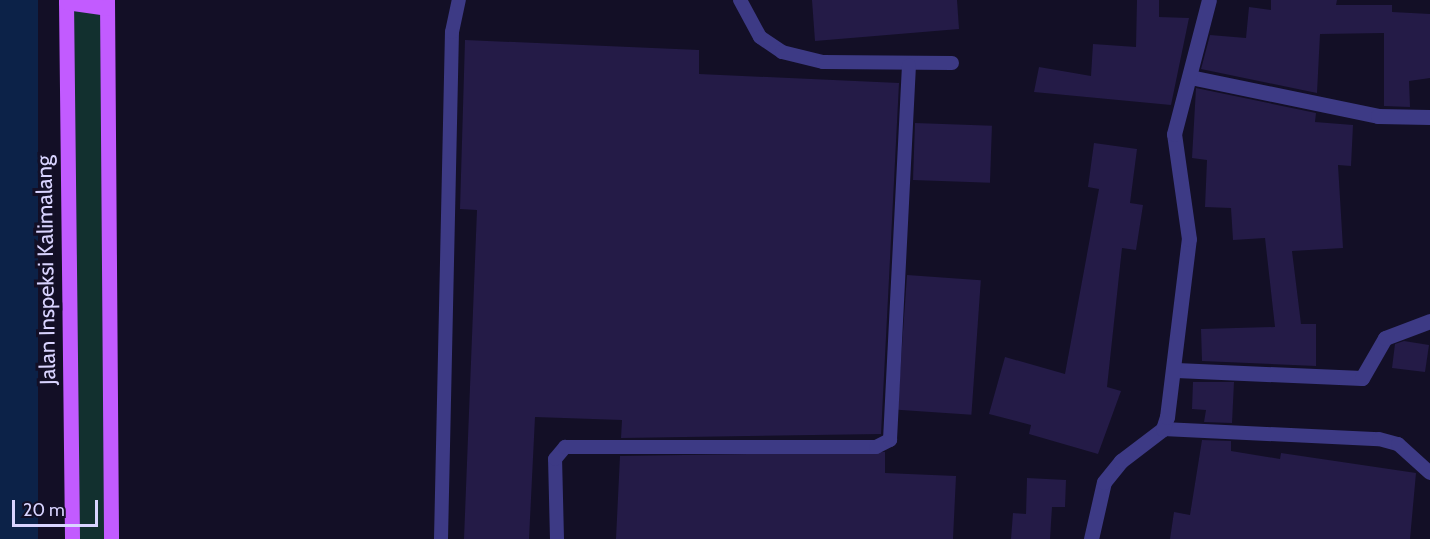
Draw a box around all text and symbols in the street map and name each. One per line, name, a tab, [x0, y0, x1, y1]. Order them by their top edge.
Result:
street label: Jalan Inspeksi Kalimalang	[31, 155, 61, 385]
scale bar	[15, 488, 100, 526]
text: 20 m	[23, 499, 65, 521]

